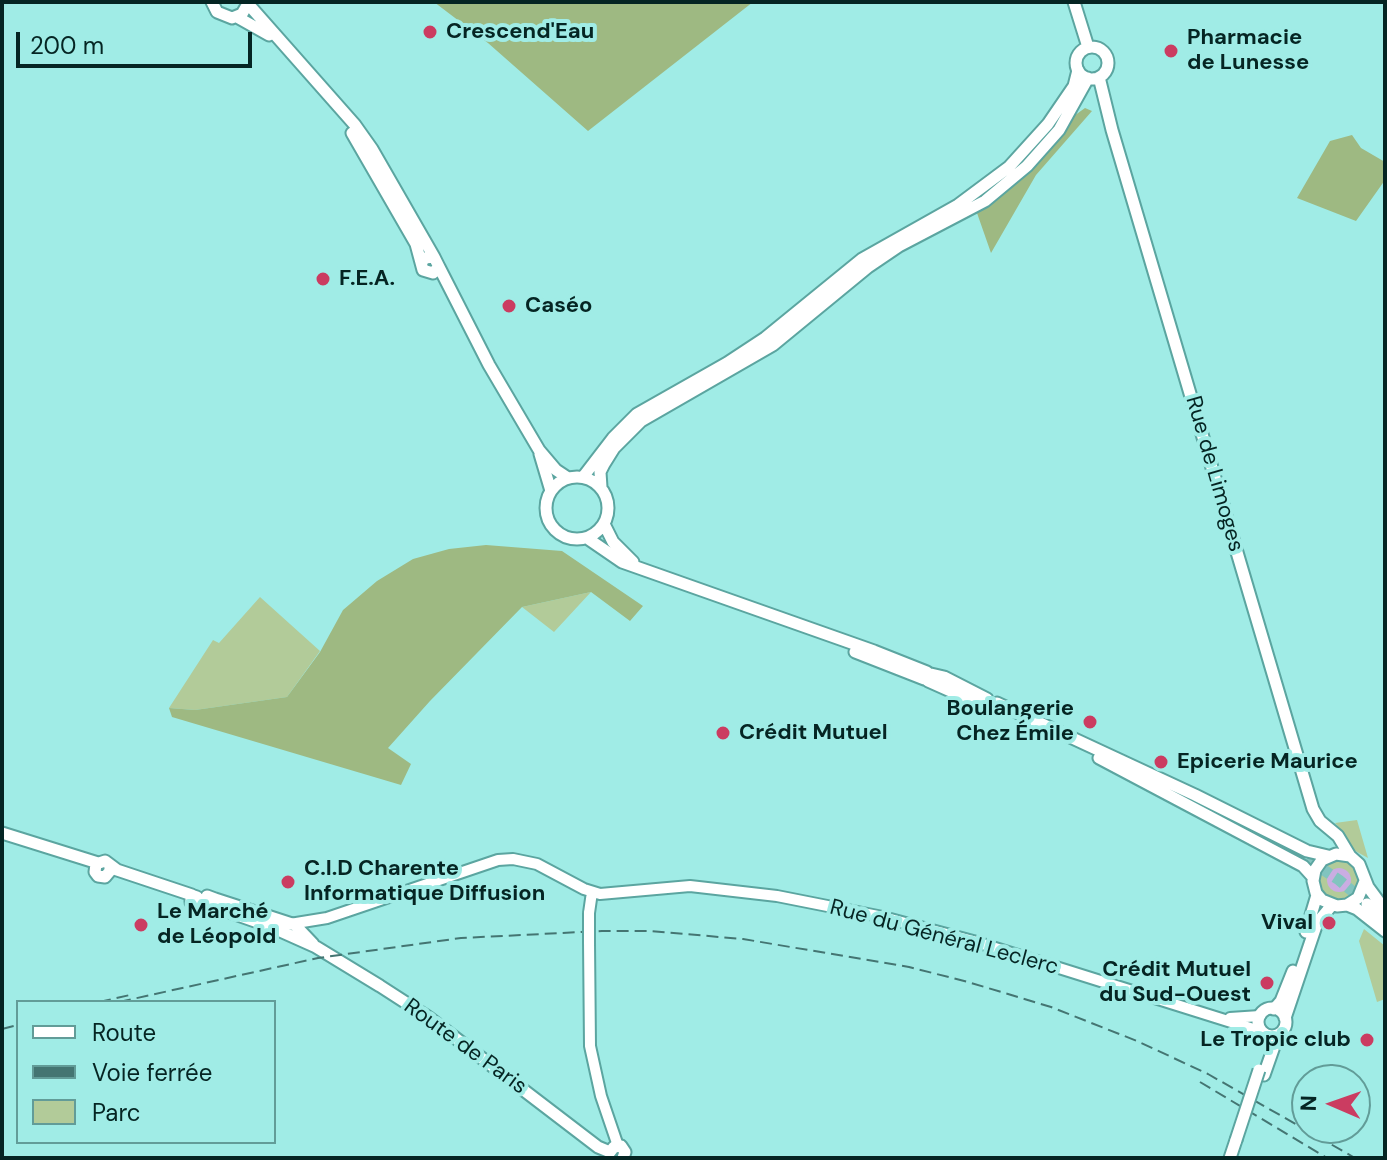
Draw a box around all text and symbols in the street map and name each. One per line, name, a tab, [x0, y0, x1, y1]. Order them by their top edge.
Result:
scale bar	[20, 16, 256, 66]
place label: Crescend'Eau	[446, 19, 594, 45]
marker: Crescend'Eau	[421, 23, 439, 41]
place label: Pharmacie de Lunesse	[1187, 25, 1309, 76]
text: 200 m	[30, 30, 104, 61]
marker: Pharmacie de Lunesse	[1162, 42, 1180, 60]
place label: F.E.A.	[339, 266, 395, 292]
marker: F.E.A.	[314, 270, 332, 288]
place label: Caséo	[525, 293, 592, 319]
marker: Caséo	[500, 297, 518, 315]
street label: Rue de Limoges	[1179, 393, 1249, 555]
place label: Boulangerie Chez Émile	[946, 696, 1074, 748]
marker: Boulangerie Chez Émile	[1081, 713, 1099, 731]
place label: Crédit Mutuel	[739, 720, 888, 746]
marker: Crédit Mutuel	[714, 724, 732, 742]
place label: Epicerie Maurice	[1177, 749, 1358, 775]
marker: Epicerie Maurice	[1152, 753, 1170, 771]
place label: C.I.D Charente Informatique Diffusion	[304, 856, 545, 908]
marker: C.I.D Charente Informatique Diffusion	[279, 873, 297, 891]
street label: Rue du Général Leclerc	[827, 895, 1061, 981]
place label: Le Marché de Léopold	[157, 899, 276, 950]
place label: Vival	[1261, 910, 1313, 936]
marker: Vival	[1320, 914, 1338, 932]
marker: Le Marché de Léopold	[132, 916, 150, 934]
place label: Crédit Mutuel du Sud-Ouest	[1099, 957, 1251, 1008]
marker: Crédit Mutuel du Sud-Ouest	[1258, 974, 1276, 992]
street label: Route de Paris	[398, 994, 532, 1100]
legend	[16, 1000, 276, 1144]
text: Route	[92, 1017, 156, 1048]
place label: Le Tropic club	[1200, 1027, 1351, 1053]
marker: Le Tropic club	[1358, 1031, 1376, 1049]
text: Voie ferrée	[92, 1057, 212, 1088]
north arrow	[1291, 1064, 1371, 1144]
text: N	[1294, 1095, 1323, 1112]
text: Parc	[92, 1097, 141, 1128]

